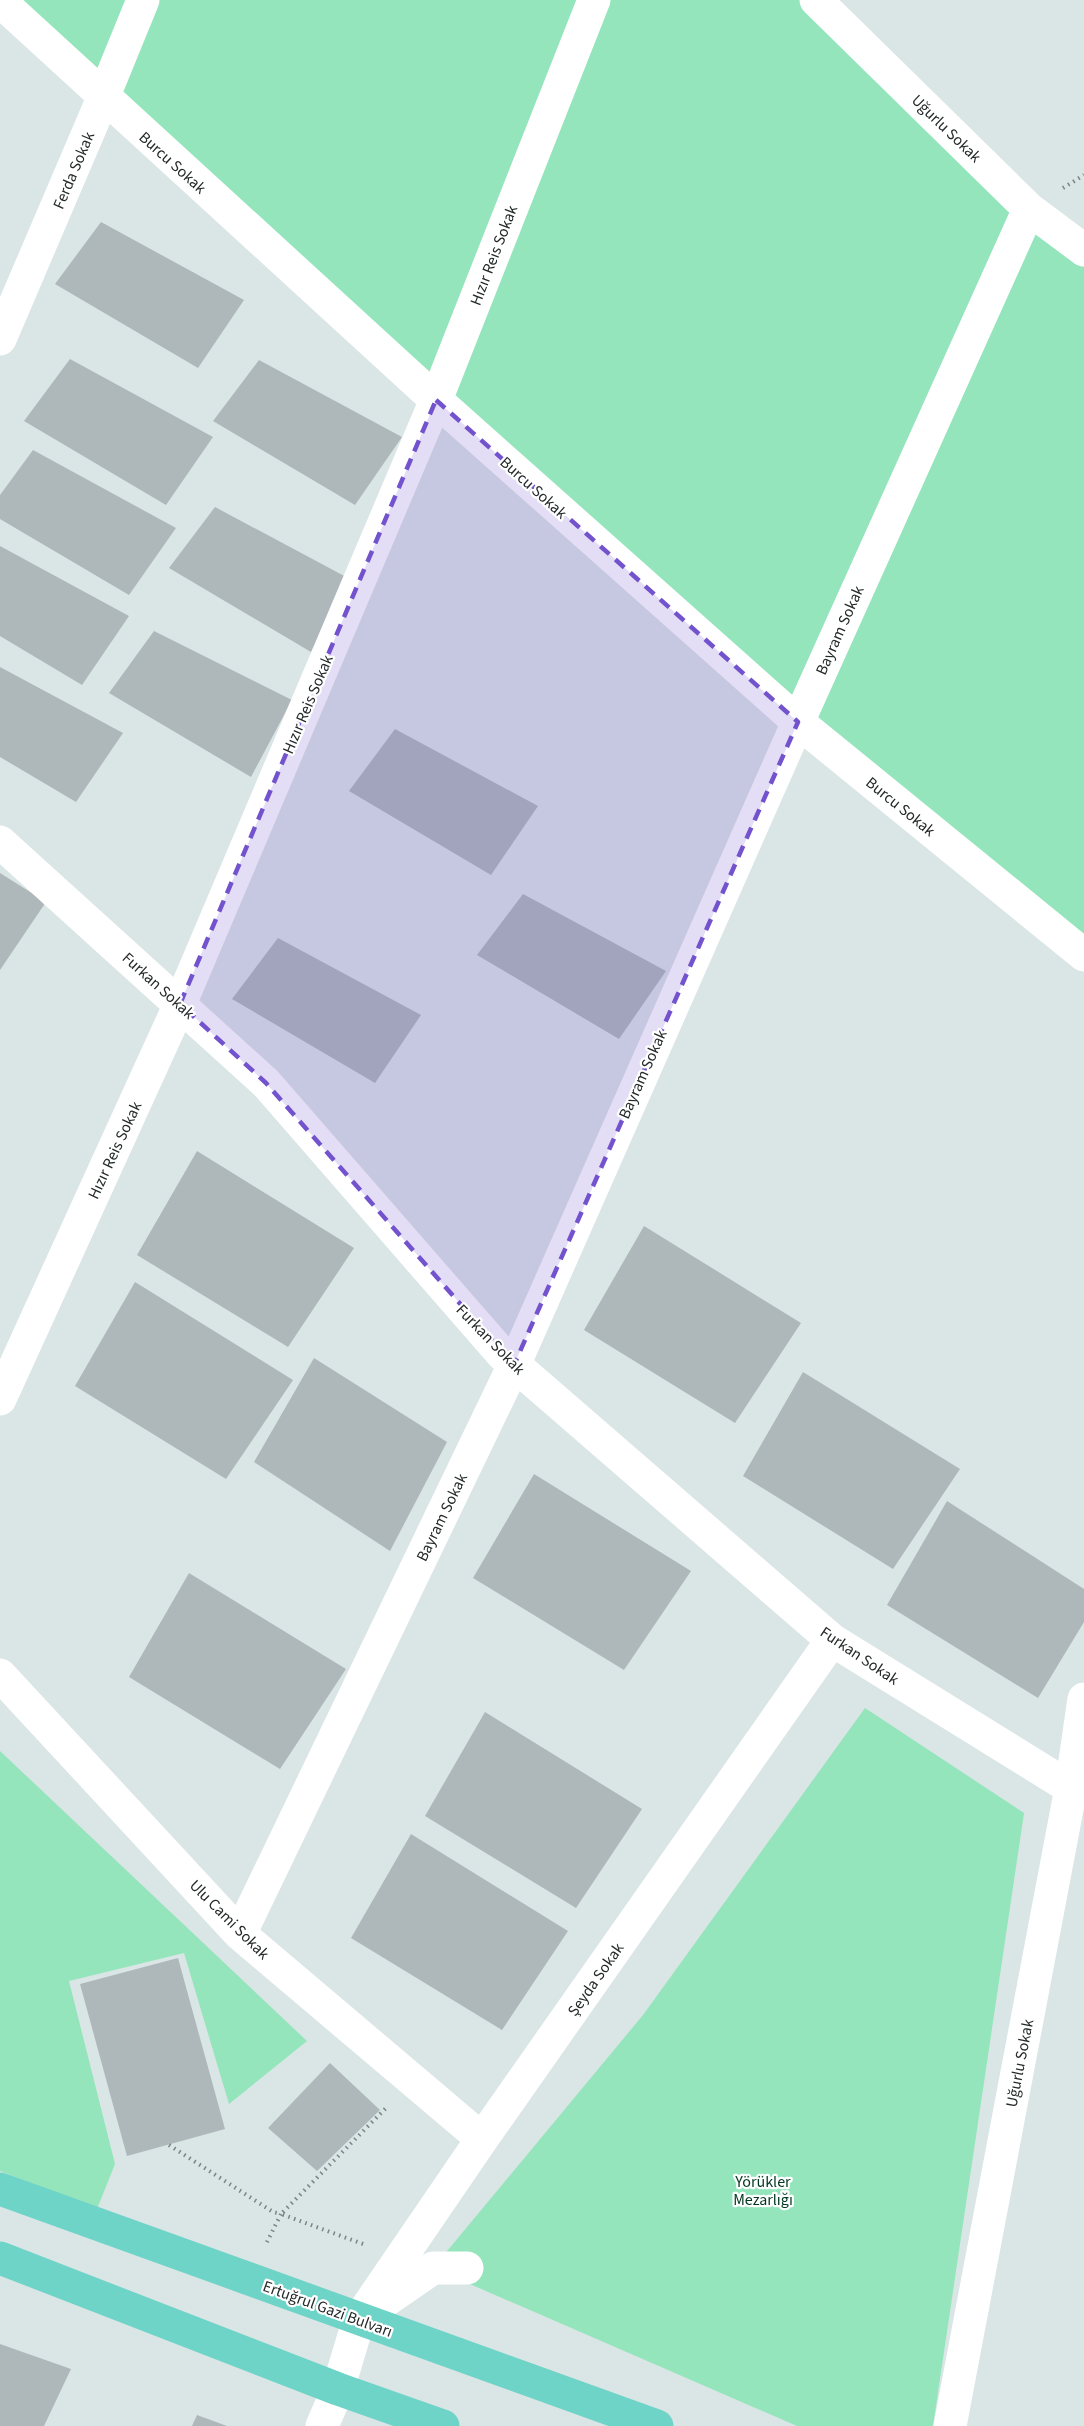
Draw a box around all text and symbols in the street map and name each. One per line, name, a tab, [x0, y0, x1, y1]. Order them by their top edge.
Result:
street label: Uğurlu Sokak	[906, 90, 986, 168]
street label: Burcu Sokak	[134, 127, 211, 199]
street label: Ferda Sokak	[48, 128, 100, 212]
street label: Hızır Reis Sokak	[465, 202, 523, 309]
street label: Burcu Sokak	[495, 452, 572, 524]
street label: Bayram Sokak	[810, 582, 869, 679]
street label: Hızır Reis Sokak	[277, 651, 339, 757]
street label: Burcu Sokak	[861, 772, 940, 842]
street label: Furkan Sokak	[117, 947, 199, 1024]
street label: Bayram Sokak	[613, 1026, 672, 1123]
street label: Hızır Reis Sokak	[83, 1098, 147, 1203]
street label: Furkan Sokak	[451, 1299, 530, 1380]
street label: Bayram Sokak	[411, 1470, 473, 1565]
street label: Furkan Sokak	[816, 1621, 903, 1690]
street label: Ulu Cami Sokak	[184, 1875, 274, 1965]
street label: Şeyda Sokak	[562, 1938, 629, 2021]
street label: Uğurlu Sokak	[1001, 2017, 1039, 2109]
park label: Yörükler Mezarlığı	[733, 2171, 793, 2211]
street label: Ertuğrul Gazi Bulvarı	[260, 2275, 396, 2343]

